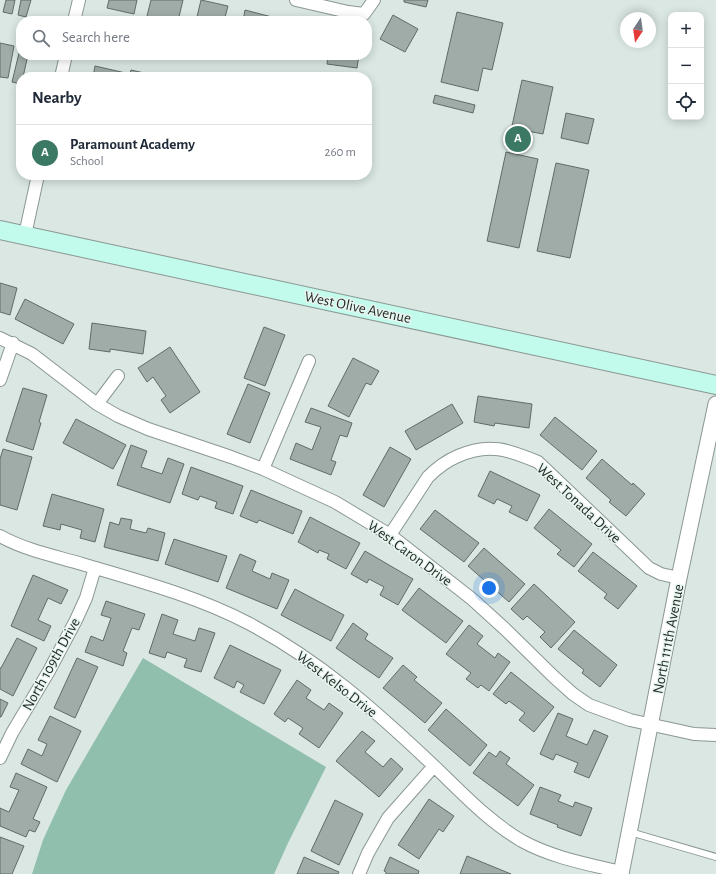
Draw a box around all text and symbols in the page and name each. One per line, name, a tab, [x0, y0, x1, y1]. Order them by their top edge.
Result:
north arrow	[620, 12, 656, 48]
map controls	[668, 12, 704, 120]
button: +	[668, 12, 704, 48]
search box	[16, 16, 372, 60]
icon: search	[30, 27, 52, 49]
text: Search here	[62, 30, 130, 45]
button: −	[668, 48, 704, 84]
button: locate	[668, 84, 704, 120]
text: Nearby	[32, 89, 82, 106]
pin: A	[505, 124, 531, 154]
text: Paramount Academy	[70, 137, 195, 152]
text: A	[41, 146, 49, 159]
text: 260 m	[325, 146, 356, 159]
text: School	[70, 155, 104, 168]
street label: West Olive Avenue	[303, 289, 413, 326]
street label: West Tonada Drive	[534, 461, 624, 546]
street label: West Caron Drive	[365, 518, 455, 589]
your location	[479, 578, 499, 598]
street label: North 111th Avenue	[651, 583, 686, 695]
street label: North 109th Drive	[20, 615, 83, 713]
street label: West Kelso Drive	[294, 648, 380, 720]

